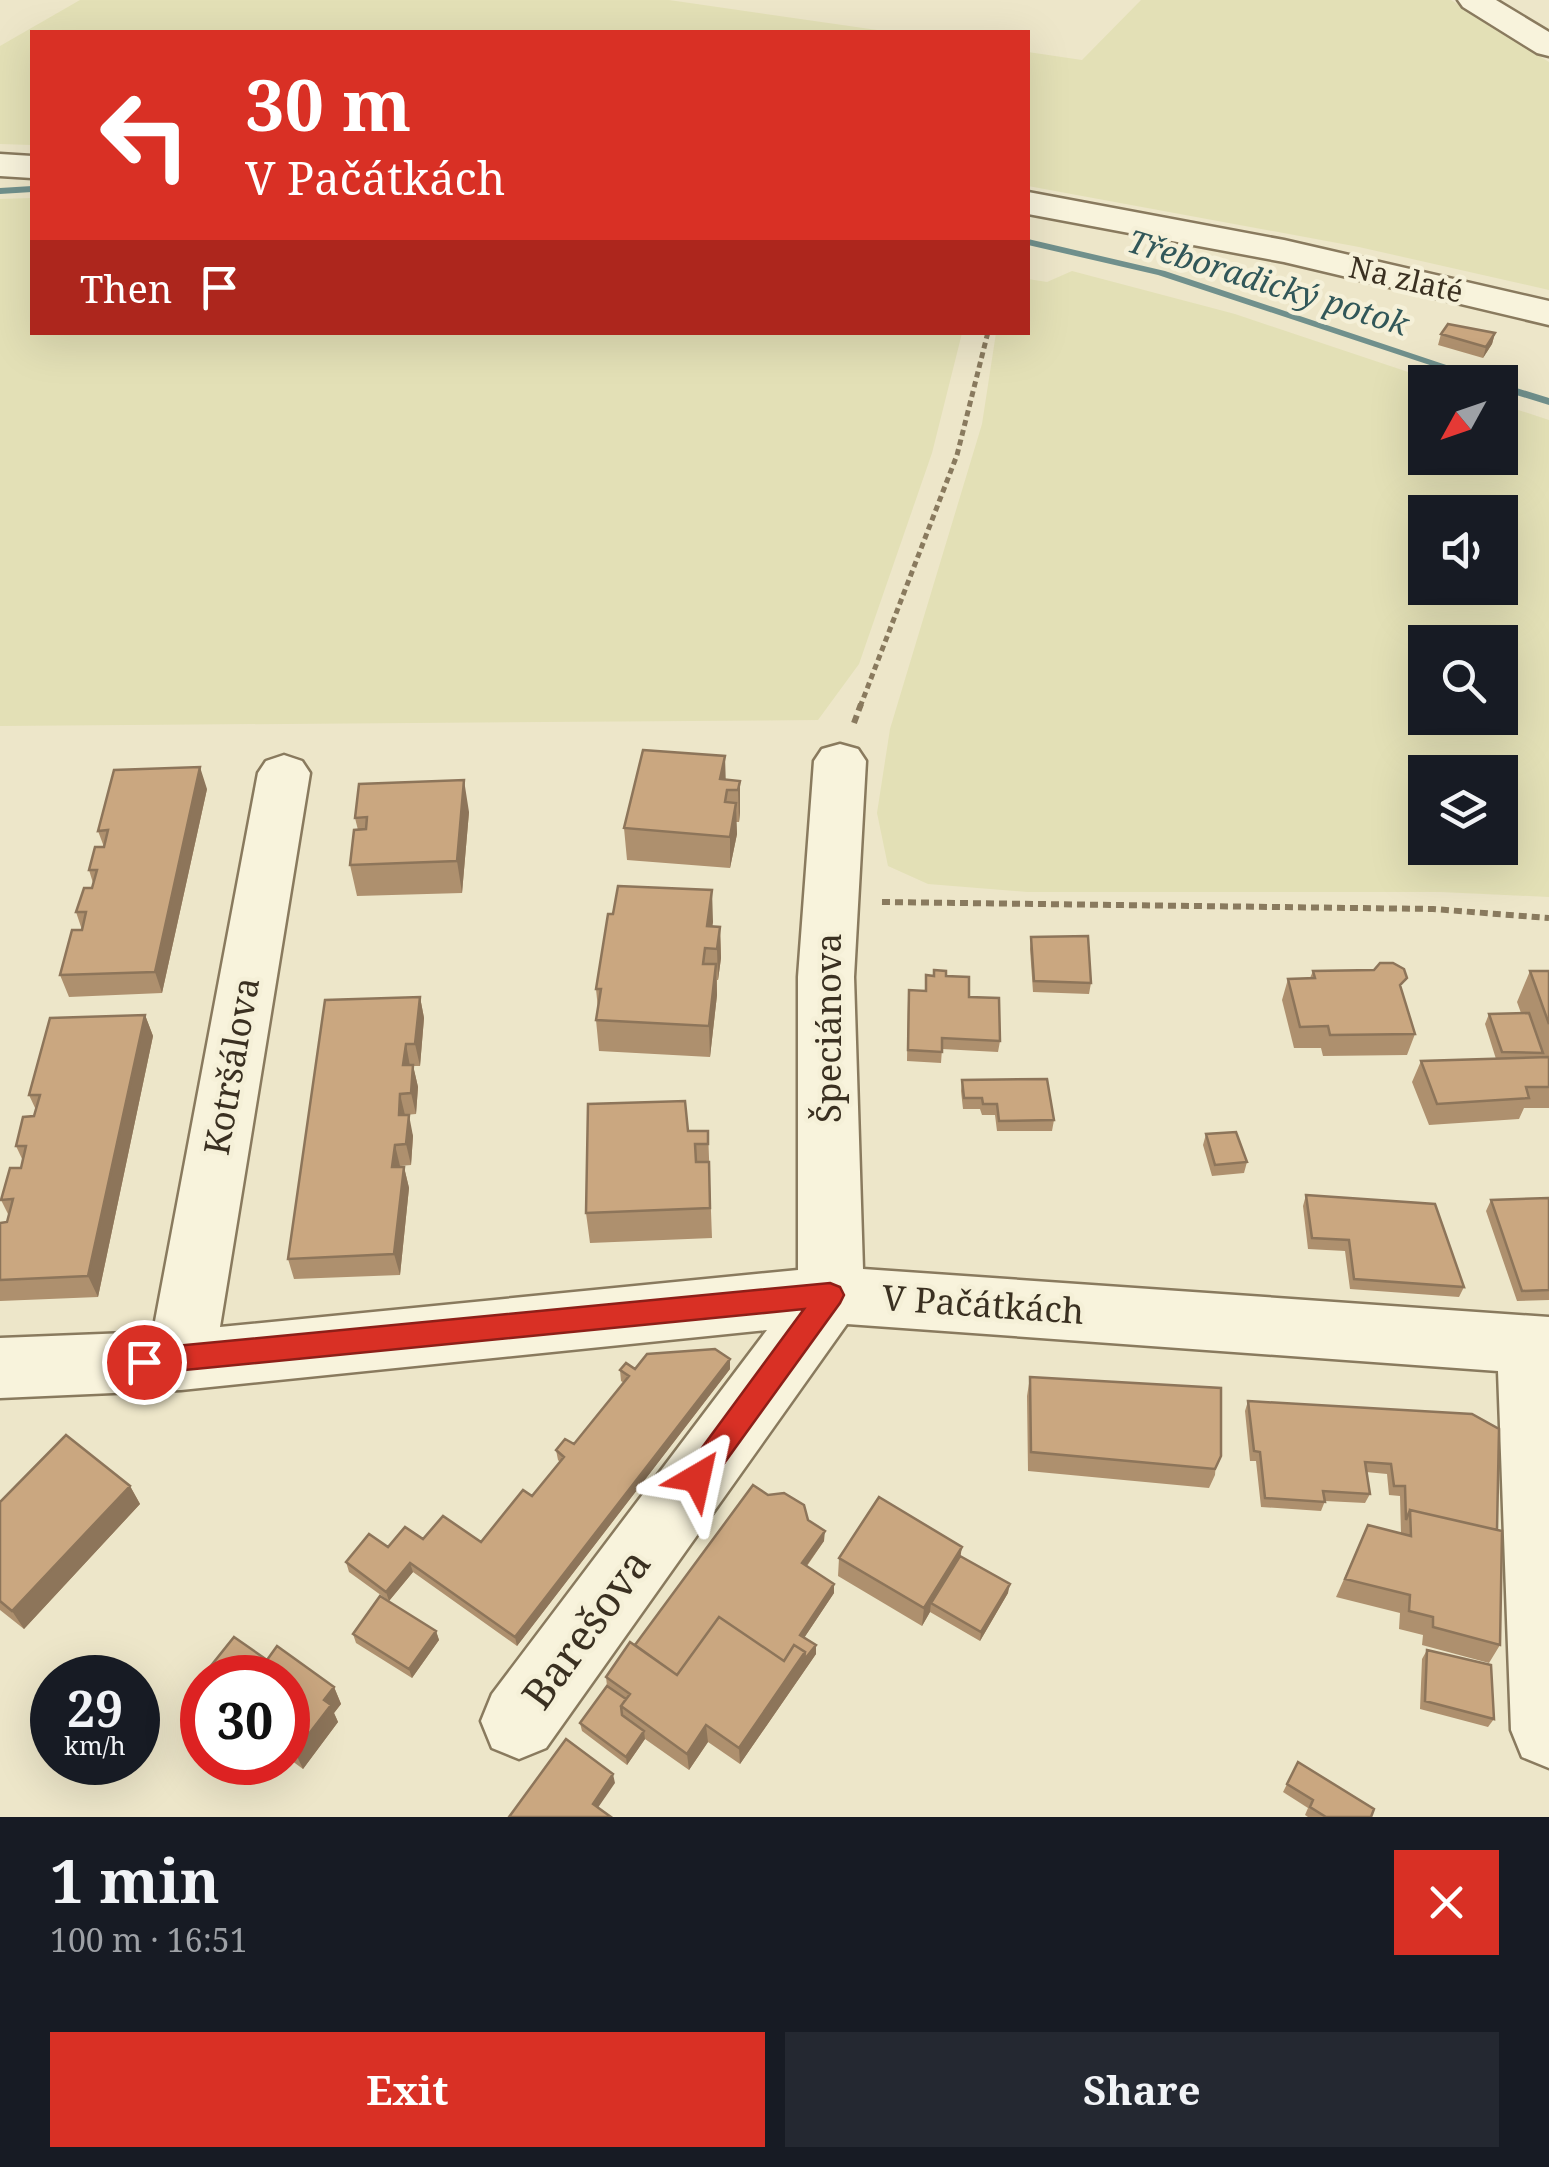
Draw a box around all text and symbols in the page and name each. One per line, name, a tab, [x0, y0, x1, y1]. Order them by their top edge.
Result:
text: 30 m	[245, 56, 411, 152]
icon: left	[80, 70, 210, 200]
text: V Pačátkách	[245, 147, 505, 208]
water label: Třeboradický potok	[1123, 218, 1416, 345]
street label: Na zlaté	[1345, 246, 1467, 312]
icon: arrive	[192, 260, 247, 315]
text: Then	[80, 262, 172, 314]
north arrow	[1408, 365, 1518, 475]
map controls	[1408, 365, 1518, 865]
button: sound	[1408, 495, 1518, 605]
button: search	[1408, 625, 1518, 735]
button: layers	[1408, 755, 1518, 865]
street label: Špeciánova	[804, 933, 851, 1123]
street label: Kotršálova	[192, 973, 269, 1158]
street label: V Pačátkách	[880, 1273, 1086, 1334]
pin	[102, 1320, 187, 1405]
icon: arrive	[117, 1335, 172, 1390]
position arrow	[645, 1426, 749, 1530]
street label: Barešova	[508, 1537, 662, 1720]
speed limit sign: 30	[180, 1655, 310, 1785]
text: 29	[67, 1674, 123, 1742]
text: km/h	[64, 1728, 126, 1762]
text: 1 min	[50, 1839, 220, 1921]
button: close	[1394, 1850, 1499, 1955]
text: 100 m · 16:51	[50, 1918, 248, 1961]
button: Exit	[50, 2032, 765, 2147]
button: Share	[785, 2032, 1499, 2147]

